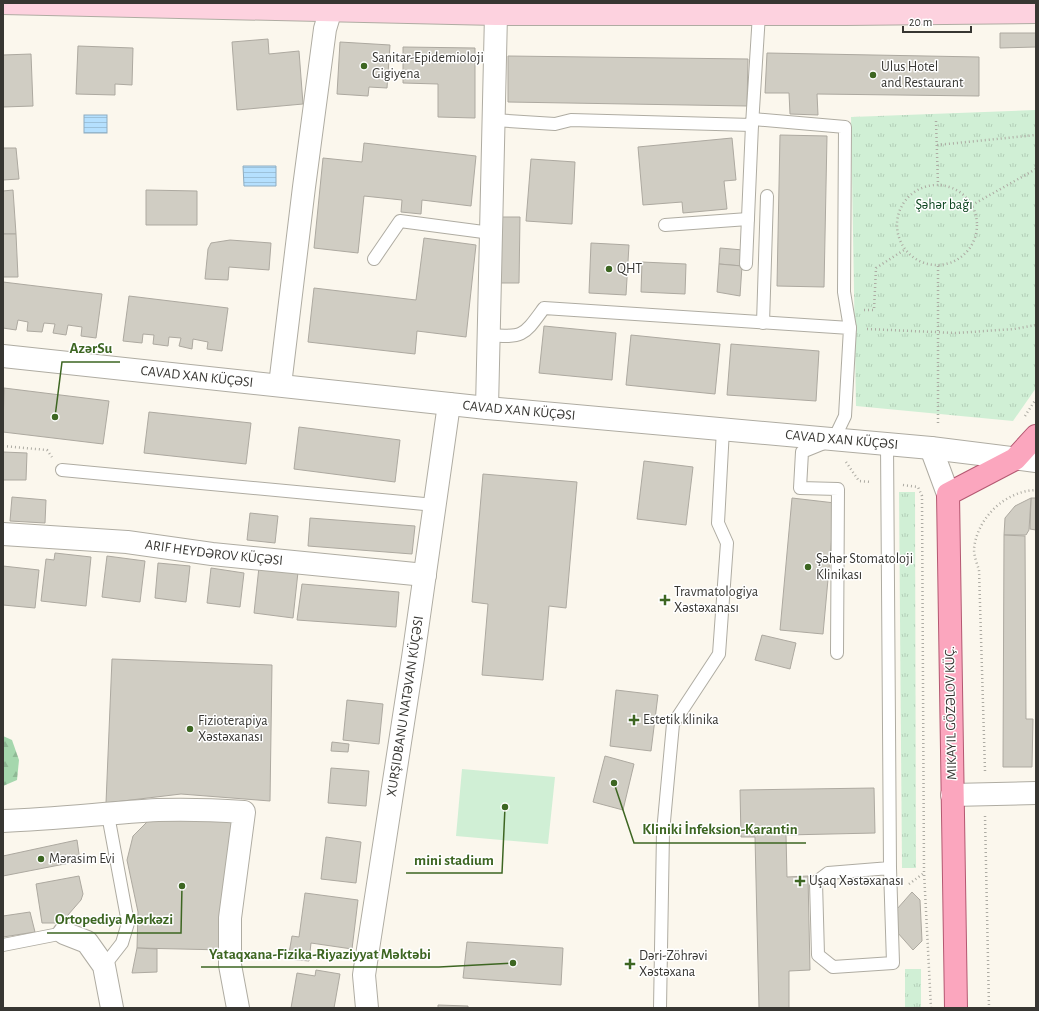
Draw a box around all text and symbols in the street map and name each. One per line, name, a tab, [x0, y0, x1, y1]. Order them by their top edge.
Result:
scale bar	[903, 8, 971, 34]
text: 20 m	[909, 16, 932, 28]
place label: Sanitar-Epidemioloji Gigiyena	[372, 51, 484, 81]
place label: Ulus Hotel and Restaurant	[881, 60, 964, 90]
marker: Sanitar-Epidemioloji Gigiyena	[359, 61, 369, 71]
marker: Ulus Hotel and Restaurant	[868, 70, 878, 80]
park label: Şəhər bağı	[915, 198, 973, 212]
place label: QHT	[617, 262, 642, 276]
marker: QHT	[604, 264, 614, 274]
callout: AzərSu	[62, 335, 120, 362]
text: AzərSu	[70, 341, 113, 356]
street label: CAVAD XAN KÜÇƏSI	[140, 364, 254, 390]
street label: CAVAD XAN KÜÇƏSI	[462, 398, 576, 423]
street label: CAVAD XAN KÜÇƏSI	[785, 428, 899, 452]
street label: ARIF HEYDƏROV KÜÇƏSI	[144, 538, 284, 568]
place label: Şəhər Stomatoloji Klinikası	[816, 552, 913, 582]
marker: Şəhər Stomatoloji Klinikası	[803, 562, 813, 572]
place label: Travmatologiya Xəstəxanası	[674, 585, 759, 615]
marker: Travmatologiya Xəstəxanası	[659, 594, 671, 606]
street label: XURŞIDBANU NATƏVAN KÜÇƏSI	[385, 615, 426, 798]
street label: MIKAYIL GÖZƏLOV KÜÇ.	[940, 646, 959, 780]
place label: Estetik klinika	[643, 713, 719, 727]
place label: Fizioterapiya Xəstəxanası	[198, 714, 268, 744]
marker: Estetik klinika	[628, 714, 640, 726]
marker: Fizioterapiya Xəstəxanası	[185, 724, 195, 734]
callout: Kliniki İnfeksion-Karantin	[634, 816, 806, 843]
text: Kliniki İnfeksion-Karantin	[642, 821, 798, 837]
callout: mini stadium	[406, 846, 502, 873]
place label: Mərasim Evi	[49, 852, 115, 866]
text: mini stadium	[414, 853, 494, 868]
marker: Mərasim Evi	[36, 854, 46, 864]
place label: Uşaq Xəstəxanası	[809, 874, 904, 888]
marker: Uşaq Xəstəxanası	[794, 875, 806, 887]
callout: Ortopediya Mərkəzi	[47, 906, 181, 933]
text: Ortopediya Mərkəzi	[55, 912, 173, 927]
callout: Yataqxana-Fizika-Riyaziyyat Məktəbi	[201, 940, 439, 967]
text: Yataqxana-Fizika-Riyaziyyat Məktəbi	[209, 947, 431, 962]
place label: Dəri-Zöhrəvi Xəstəxana	[639, 949, 708, 979]
marker: Dəri-Zöhrəvi Xəstəxana	[624, 958, 636, 970]

